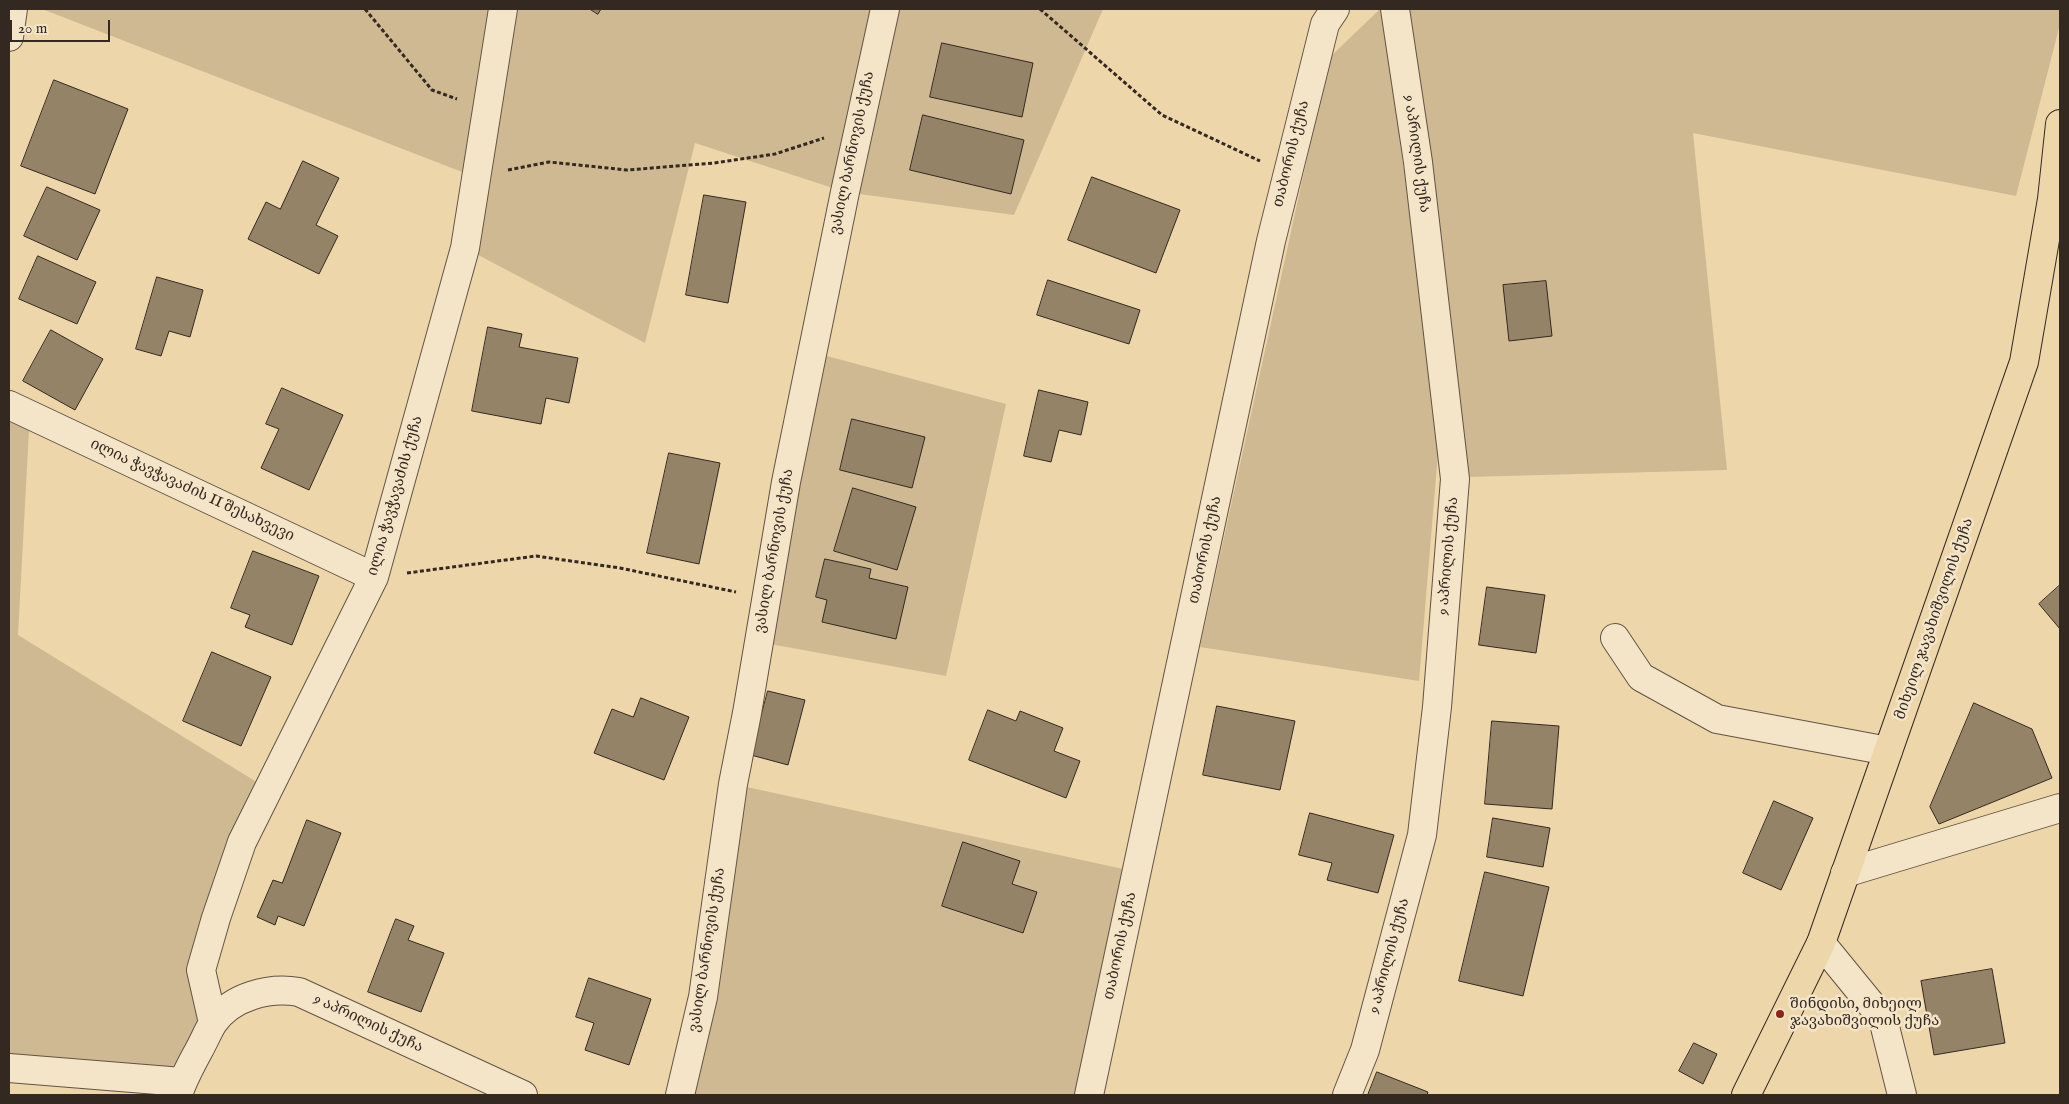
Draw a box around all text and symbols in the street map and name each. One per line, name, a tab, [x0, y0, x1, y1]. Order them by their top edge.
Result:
scale bar	[12, 10, 112, 42]
text: 20 m	[18, 19, 47, 38]
street label: ვასილ ბარნოვის ქუჩა	[827, 70, 879, 236]
street label: 9 აპრილის ქუჩა	[1399, 94, 1433, 214]
street label: თაბორის ქუჩა	[1270, 99, 1314, 209]
street label: ილია ჭავჭავაძის ქუჩა	[365, 414, 427, 578]
street label: ილია ჭავჭავაძის II შესახვევი	[87, 436, 297, 546]
street label: ვასილ ბარნოვის ქუჩა	[752, 468, 798, 634]
street label: თაბორის ქუჩა	[1186, 495, 1226, 605]
street label: 9 აპრილის ქუჩა	[1435, 496, 1463, 616]
street label: მიხეილ ჯავახიშვილის ქუჩა	[1892, 516, 1978, 722]
street label: ვასილ ბარნოვის ქუჩა	[686, 866, 730, 1034]
street label: თაბორის ქუჩა	[1101, 891, 1141, 1001]
street label: 9 აპრილის ქუჩა	[1366, 896, 1414, 1016]
street label: 9 აპრილის ქუჩა	[310, 991, 426, 1057]
place label: შინდისი, მიხეილ ჯავახიშვილის ქუჩა	[1790, 996, 1939, 1031]
marker: შინდისი, მიხეილ ჯავახიშვილის ქუჩა	[1774, 1008, 1786, 1020]

